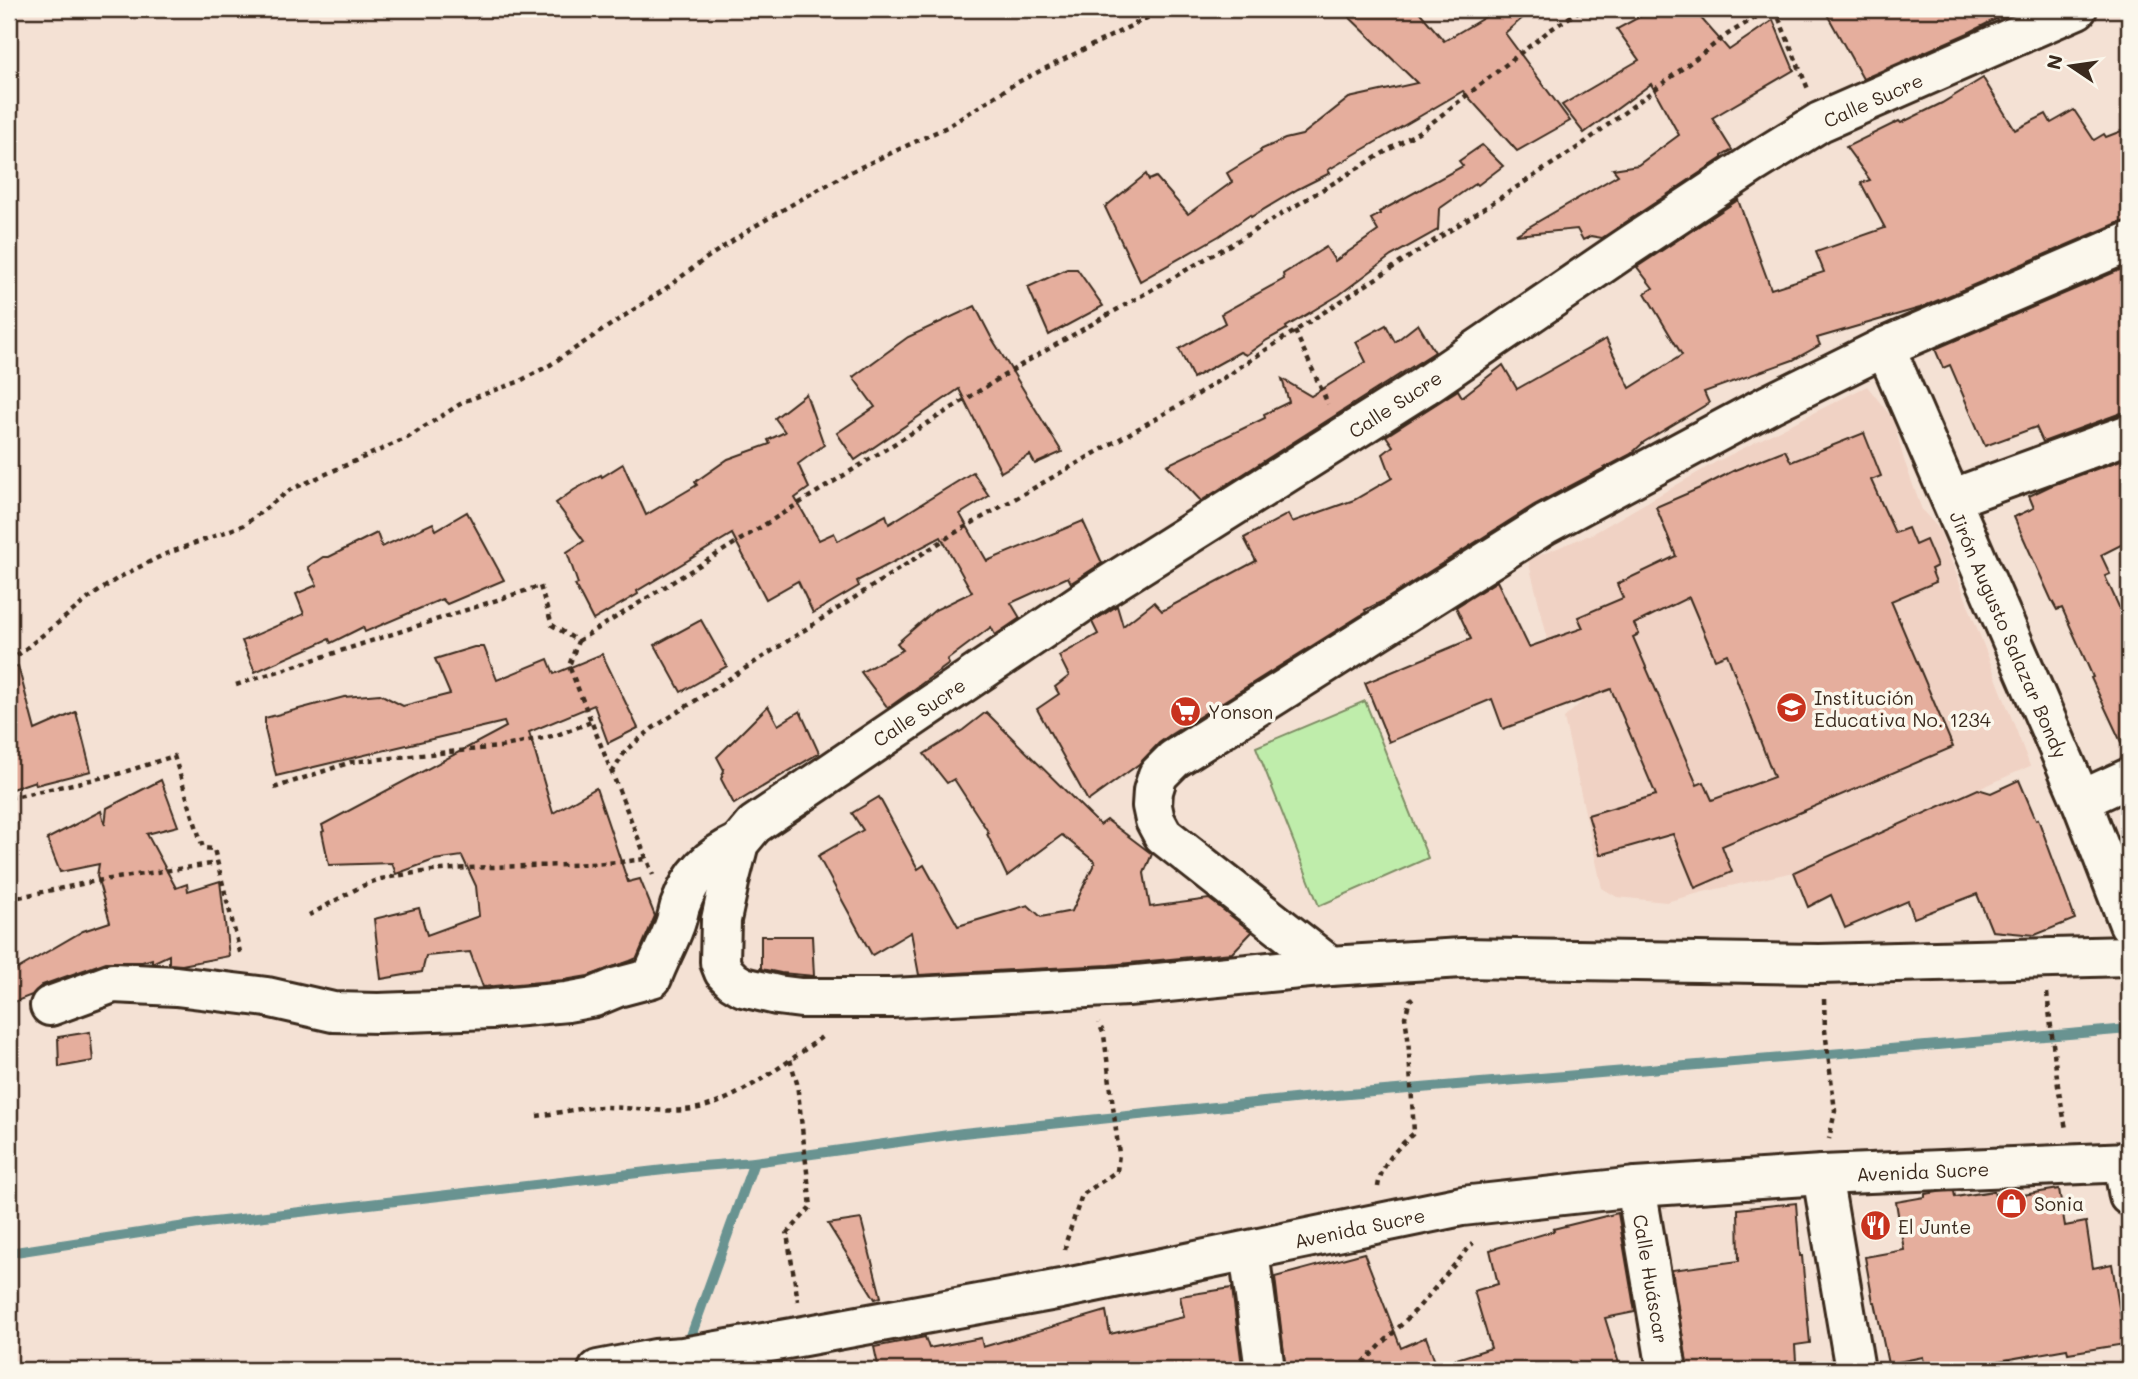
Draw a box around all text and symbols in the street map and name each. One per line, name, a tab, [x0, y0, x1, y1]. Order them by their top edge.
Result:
north arrow	[2036, 32, 2106, 102]
text: N	[2040, 52, 2068, 72]
street label: Calle Sucre	[1819, 67, 1927, 133]
street label: Calle Sucre	[1344, 365, 1446, 443]
street label: Jirón Augusto Salazar Bondy	[1945, 507, 2074, 762]
street label: Calle Sucre	[868, 672, 970, 752]
place label: Institución Educativa No. 1234	[1814, 685, 1991, 732]
school or university icon: Institución Educativa No. 1234	[1774, 691, 1808, 725]
supermarket icon: Yonson	[1168, 694, 1202, 728]
place label: Yonson	[1208, 699, 1273, 724]
street label: Avenida Sucre	[1856, 1155, 1990, 1186]
shop icon: Sonia	[1994, 1186, 2028, 1220]
place label: Sonia	[2034, 1191, 2084, 1216]
street label: Avenida Sucre	[1292, 1201, 1427, 1253]
restaurant icon: El Junte	[1858, 1209, 1892, 1243]
street label: Calle Huáscar	[1628, 1212, 1675, 1345]
place label: El Junte	[1898, 1214, 1971, 1239]

